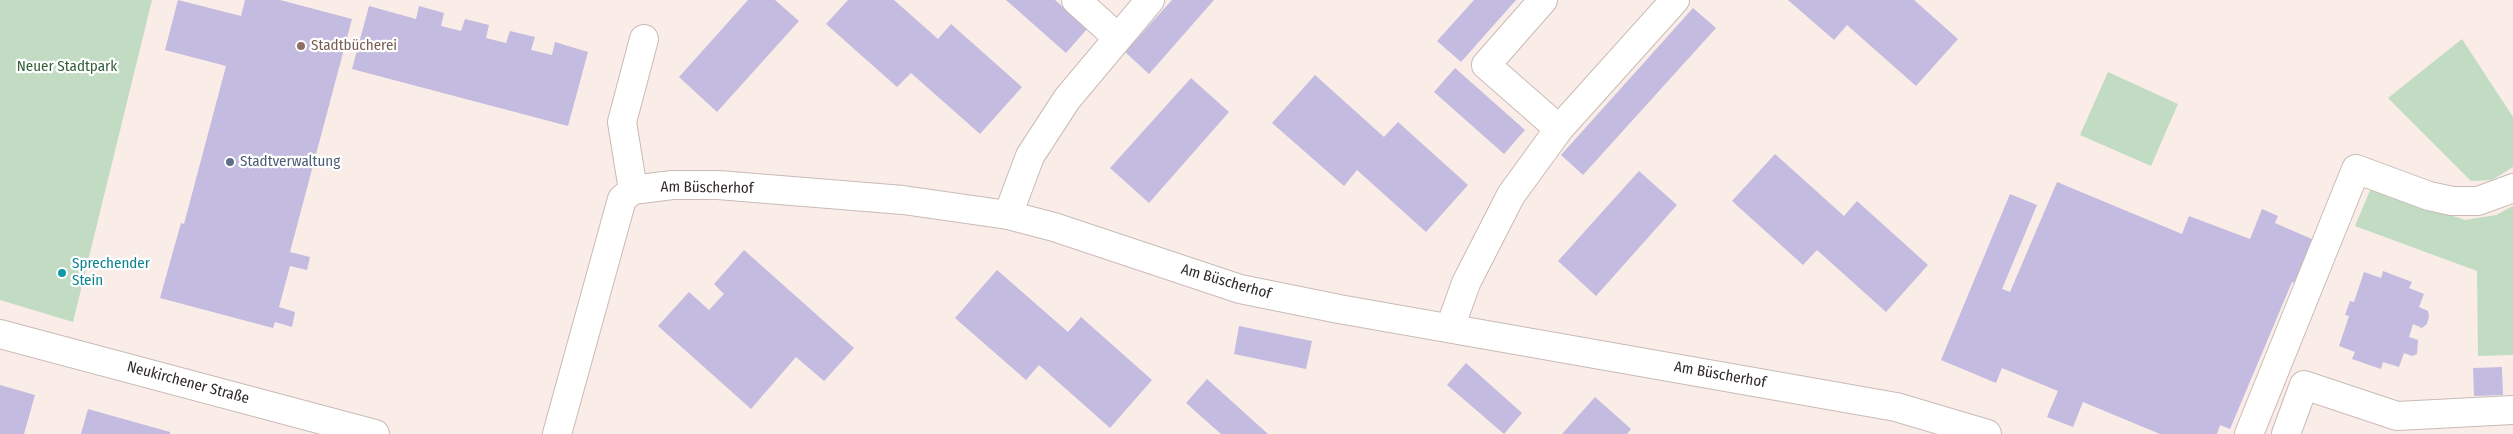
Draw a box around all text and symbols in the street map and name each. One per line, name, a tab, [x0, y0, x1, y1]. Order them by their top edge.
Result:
place label: Stadtbücherei	[311, 37, 397, 55]
marker: Stadtbücherei	[295, 40, 307, 52]
park label: Neuer Stadtpark	[17, 58, 117, 76]
place label: Stadtverwaltung	[240, 153, 340, 171]
marker: Stadtverwaltung	[224, 156, 236, 168]
street label: Am Büscherhof	[660, 178, 754, 198]
place label: Sprechender Stein	[72, 255, 150, 290]
street label: Am Büscherhof	[1179, 261, 1273, 303]
marker: Sprechender Stein	[56, 267, 68, 279]
street label: Neukirchener Straße	[125, 358, 251, 408]
street label: Am Büscherhof	[1673, 358, 1767, 392]

